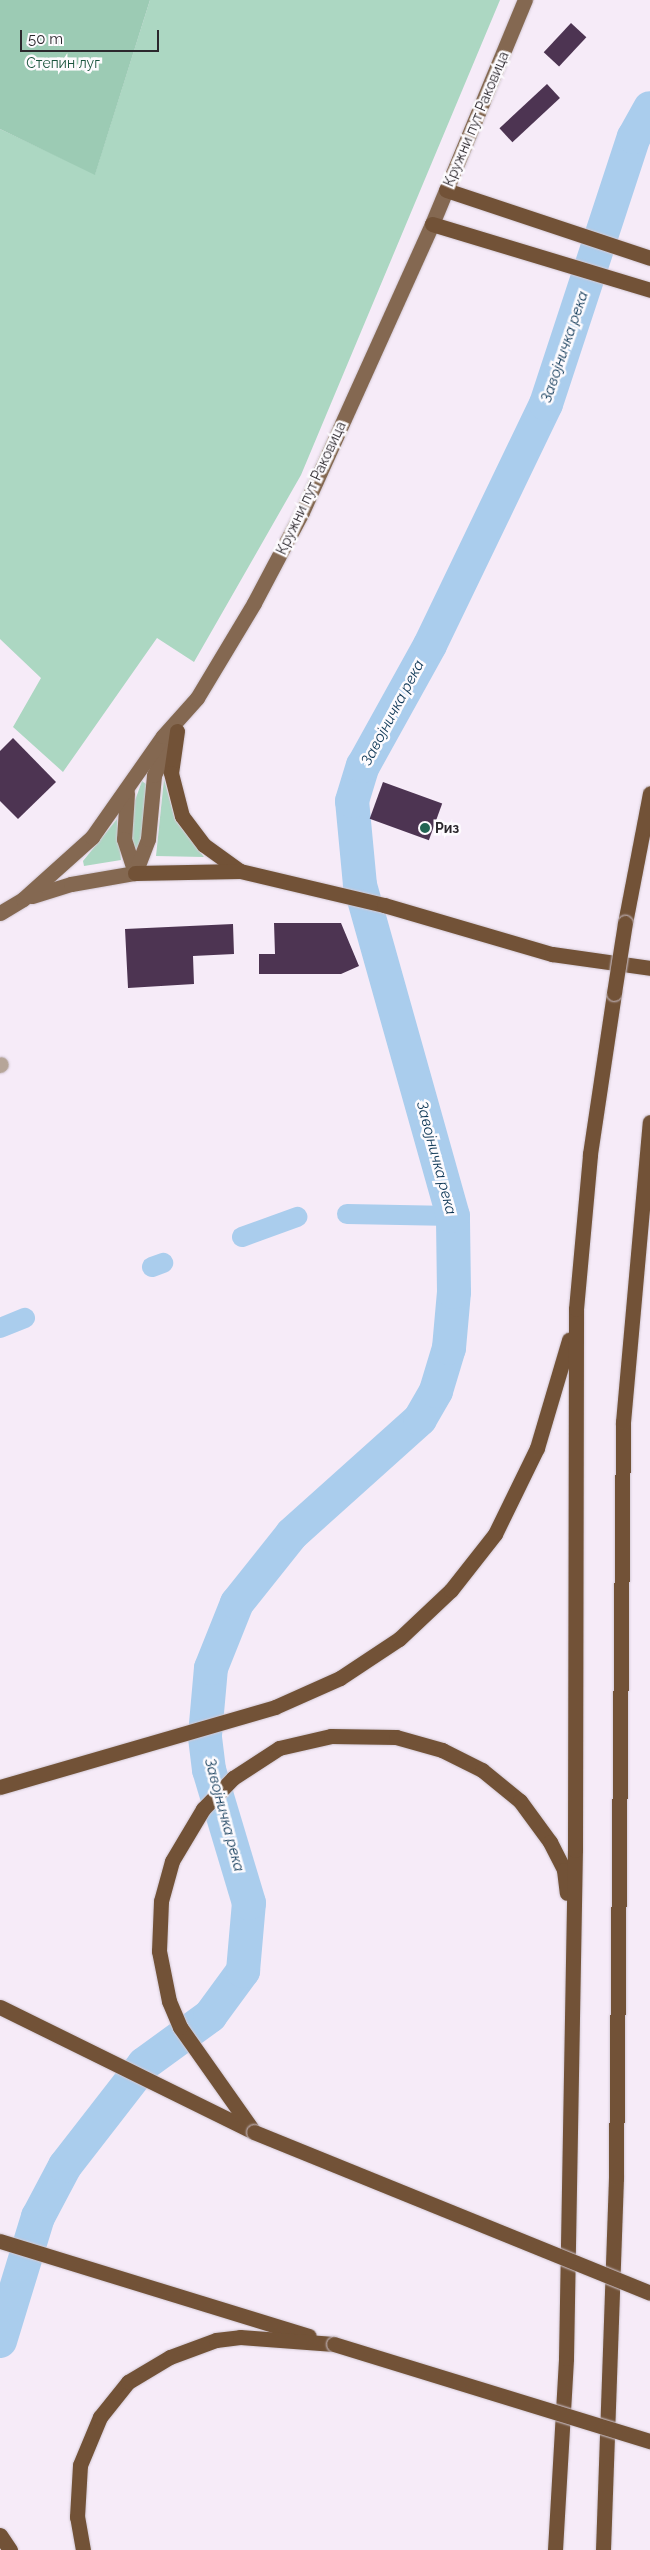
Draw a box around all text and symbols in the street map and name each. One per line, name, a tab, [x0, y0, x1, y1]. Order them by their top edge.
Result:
scale bar	[22, 20, 161, 52]
text: 50 m	[28, 30, 63, 48]
street label: Кружни пут Раковица	[440, 49, 512, 189]
park label: Степин луг	[26, 55, 100, 71]
water label: Завојничка река	[538, 289, 592, 405]
street label: Кружни пут Раковица	[273, 419, 349, 557]
water label: Завојничка река	[358, 657, 428, 769]
place label: Риз	[435, 820, 459, 836]
marker: Риз	[419, 822, 431, 834]
water label: Завојничка река	[412, 1099, 460, 1217]
water label: Завојничка река	[200, 1756, 248, 1874]

